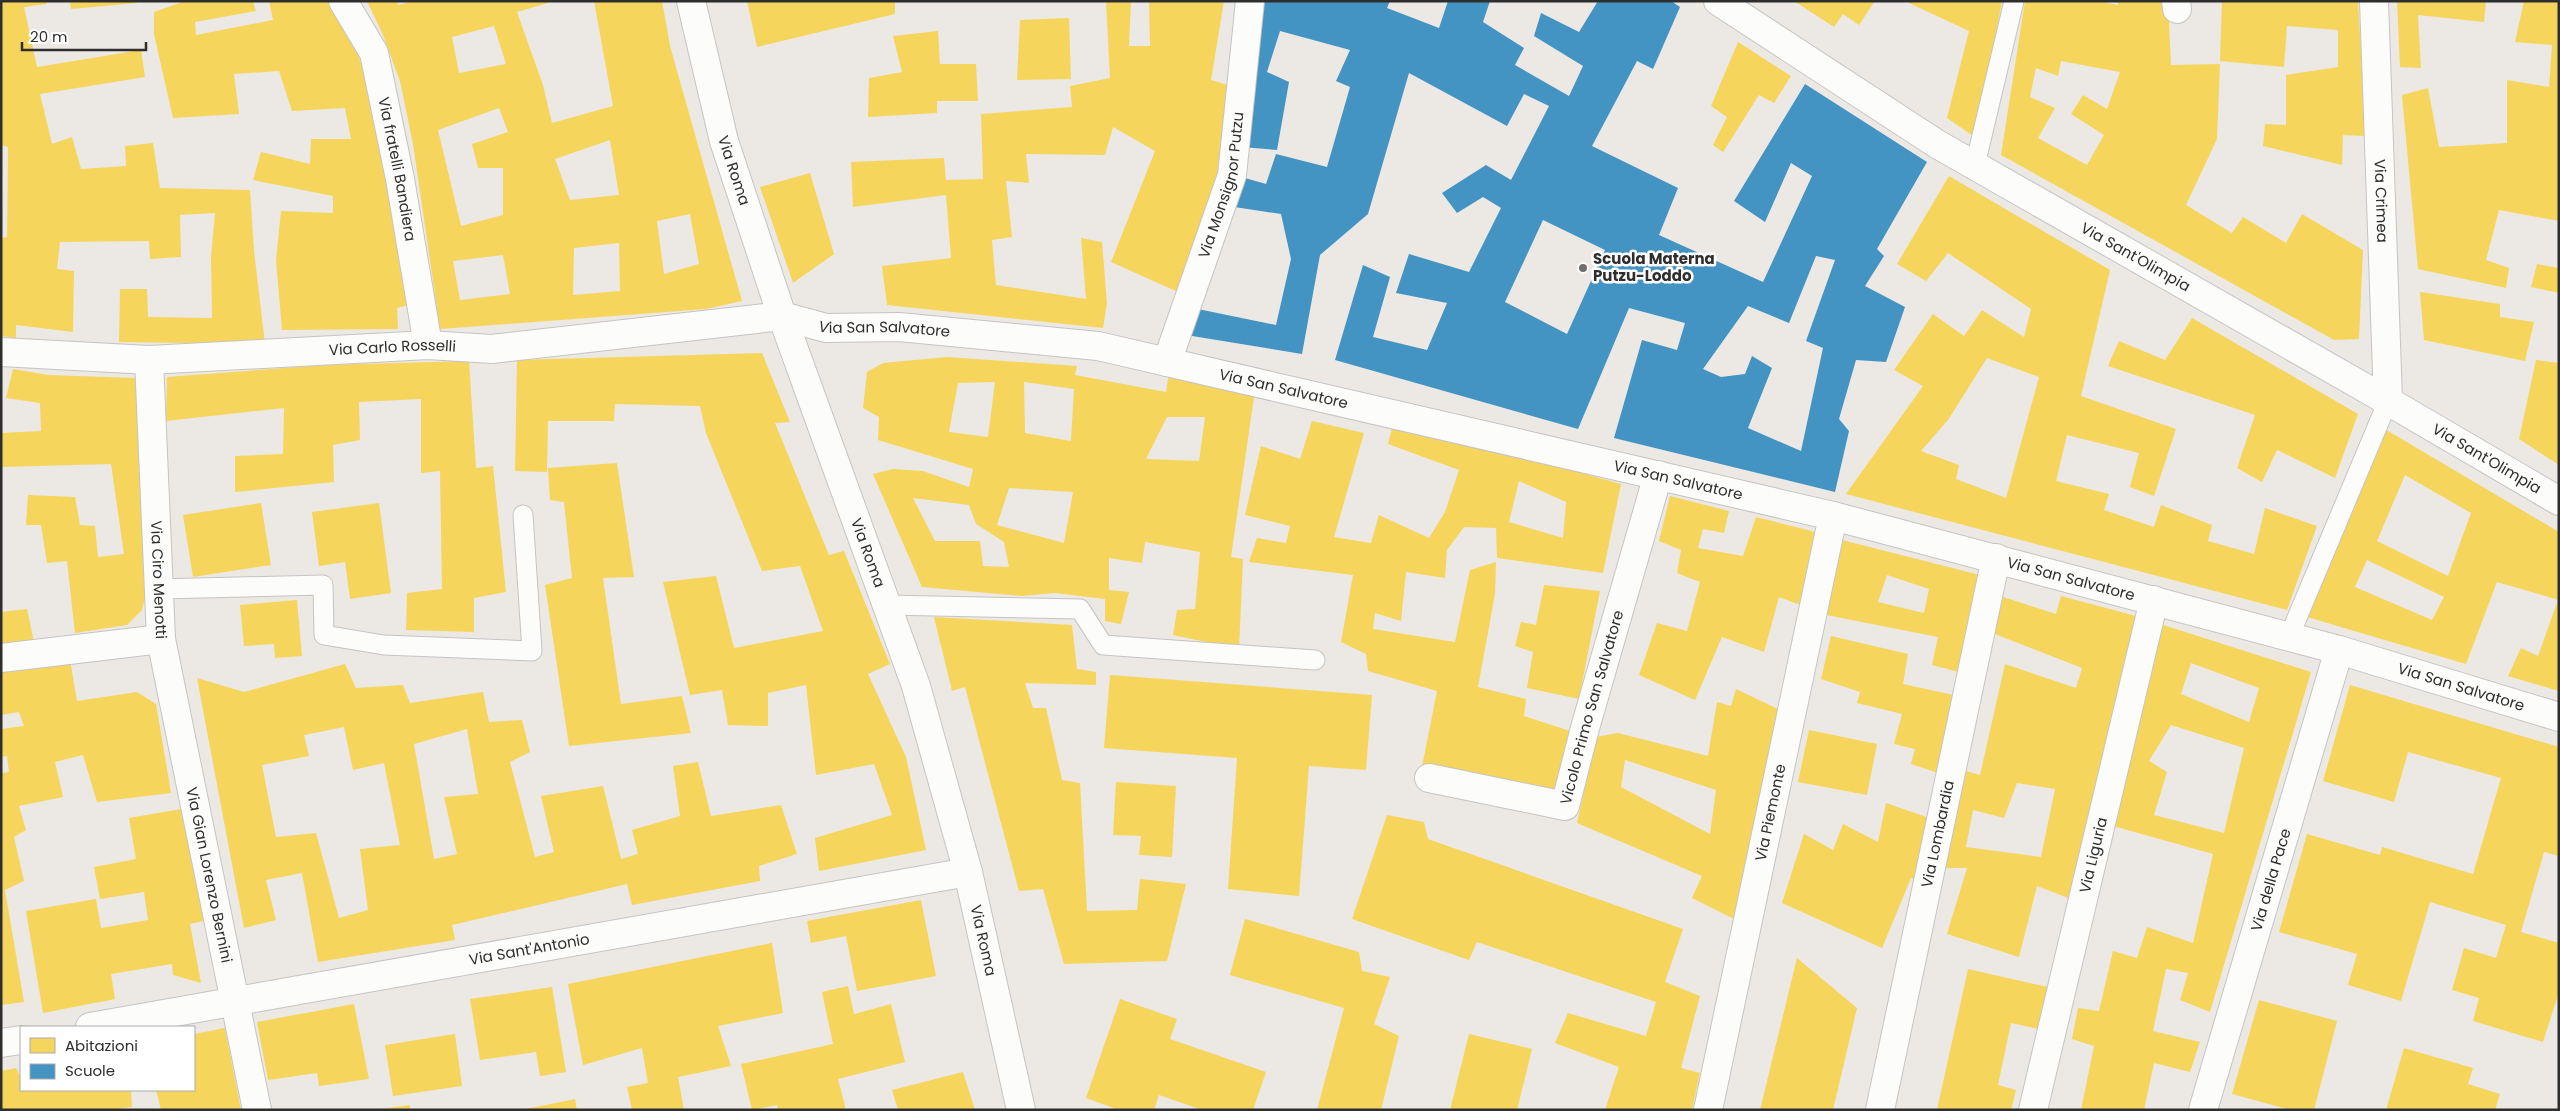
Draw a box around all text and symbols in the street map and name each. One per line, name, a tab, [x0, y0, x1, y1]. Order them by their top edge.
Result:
scale bar	[22, 20, 146, 52]
text: 20 m	[30, 26, 68, 47]
street label: Via fratelli Bandiera	[373, 95, 421, 243]
street label: Via Monsignor Putzu	[1193, 111, 1248, 261]
street label: Via Roma	[713, 133, 756, 208]
street label: Via Crimea	[2370, 159, 2393, 243]
street label: Via Sant'Olimpia	[2077, 217, 2194, 296]
place label: Scuola Materna Putzu-Loddo	[1593, 248, 1715, 286]
marker: Scuola Materna Putzu-Loddo	[1577, 262, 1589, 274]
street label: Via San Salvatore	[816, 315, 951, 342]
street label: Via Carlo Rosselli	[328, 334, 457, 360]
street label: Via San Salvatore	[1217, 363, 1350, 414]
street label: Via Sant'Olimpia	[2429, 418, 2545, 498]
street label: Via San Salvatore	[1612, 455, 1745, 505]
street label: Via Roma	[846, 515, 890, 590]
street label: Via Ciro Menotti	[146, 520, 172, 639]
street label: Via San Salvatore	[2005, 551, 2137, 606]
street label: Vicolo Primo San Salvatore	[1555, 608, 1628, 807]
street label: Via San Salvatore	[2395, 657, 2527, 716]
street label: Via Piemonte	[1750, 762, 1791, 863]
street label: Via Lombardia	[1916, 778, 1959, 890]
street label: Via Gian Lorenzo Bernini	[181, 785, 238, 965]
street label: Via Liguria	[2074, 815, 2112, 895]
street label: Via della Pace	[2245, 826, 2296, 934]
street label: Via Roma	[966, 903, 1002, 978]
street label: Via Sant'Antonio	[467, 928, 591, 970]
legend	[20, 1026, 195, 1091]
text: Abitazioni	[65, 1035, 138, 1056]
text: Scuole	[65, 1060, 115, 1081]

